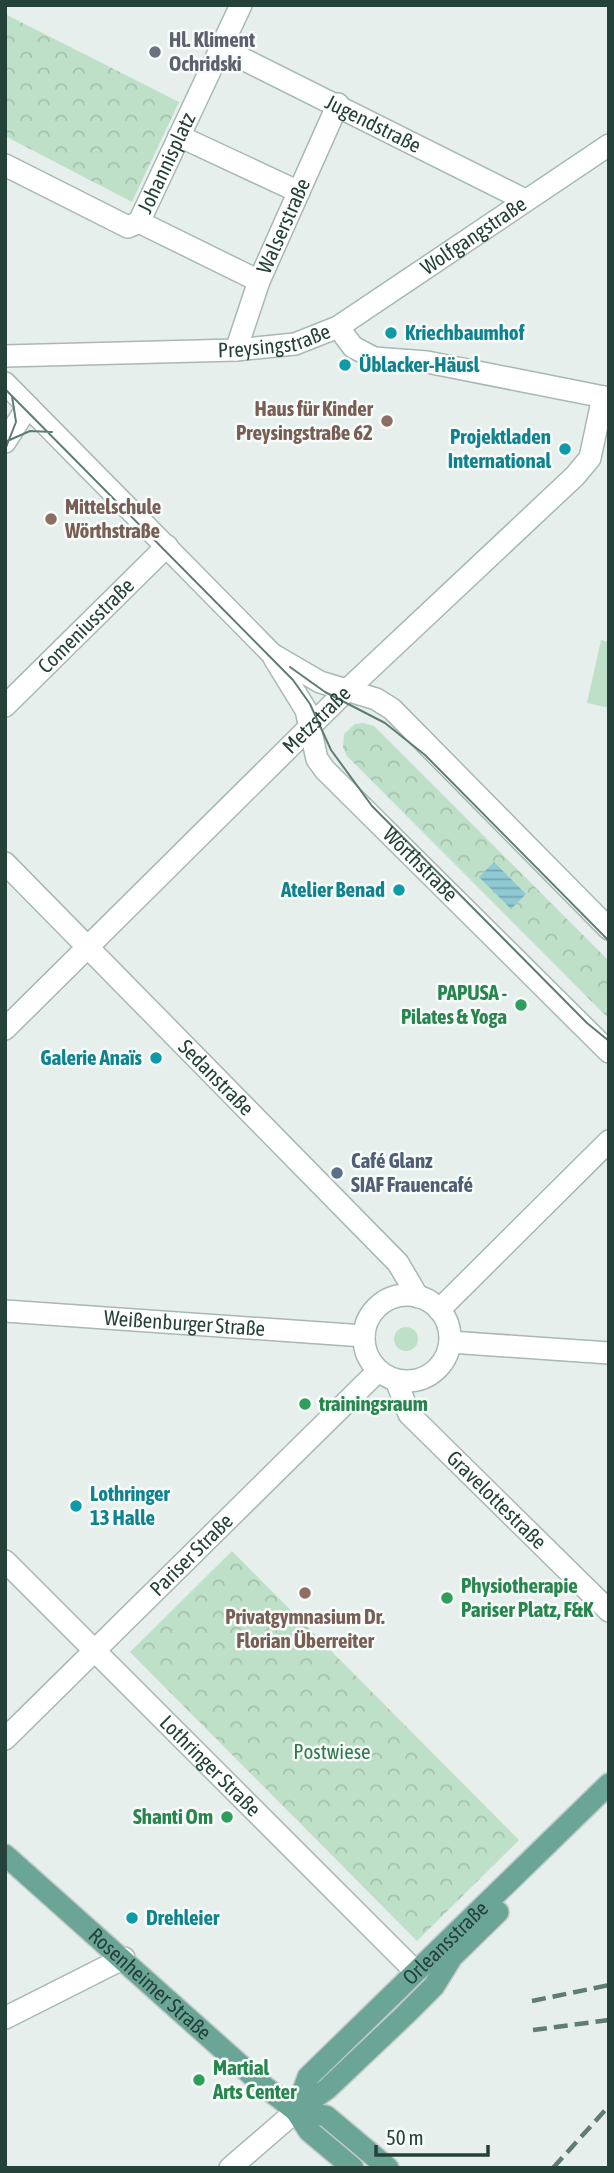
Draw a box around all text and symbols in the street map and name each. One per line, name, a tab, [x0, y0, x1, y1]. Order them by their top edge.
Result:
place label: Hl. Kliment Ochridski	[169, 27, 255, 75]
marker: Hl. Kliment Ochridski	[147, 44, 163, 60]
street label: Jugendstraße	[322, 89, 425, 157]
street label: Johannisplatz	[132, 108, 200, 217]
street label: Walserstraße	[251, 174, 314, 277]
street label: Wolfgangstraße	[416, 191, 530, 279]
street label: Preysingstraße	[217, 318, 333, 361]
place label: Kriechbaumhof	[405, 320, 525, 344]
marker: Kriechbaumhof	[383, 325, 399, 341]
place label: Üblacker-Häusl	[359, 352, 480, 376]
marker: Üblacker-Häusl	[337, 357, 353, 373]
place label: Haus für Kinder Preysingstraße 62	[236, 396, 374, 444]
marker: Haus für Kinder Preysingstraße 62	[379, 413, 395, 429]
place label: Projektladen International	[448, 424, 551, 472]
marker: Projektladen International	[557, 441, 573, 457]
place label: Mittelschule Wörthstraße	[64, 494, 161, 542]
marker: Mittelschule Wörthstraße	[43, 511, 59, 527]
street label: Comeniusstraße	[32, 573, 138, 678]
street label: Metzstraße	[277, 681, 355, 758]
street label: Wörthstraße	[379, 822, 463, 906]
place label: Atelier Benad	[280, 877, 385, 901]
marker: Atelier Benad	[391, 882, 407, 898]
place label: PAPUSA - Pilates & Yoga	[401, 980, 507, 1028]
marker: PAPUSA - Pilates & Yoga	[513, 997, 529, 1013]
street label: Sedanstraße	[174, 1034, 259, 1120]
place label: Galerie Anaïs	[40, 1045, 143, 1069]
marker: Galerie Anaïs	[148, 1050, 164, 1066]
place label: Café Glanz SIAF Frauencafé	[351, 1148, 473, 1196]
marker: Café Glanz SIAF Frauencafé	[329, 1165, 345, 1181]
street label: Weißenburger Straße	[103, 1305, 266, 1340]
place label: trainingsraum	[318, 1391, 428, 1415]
marker: trainingsraum	[297, 1396, 313, 1412]
street label: Gravelottestraße	[442, 1445, 552, 1553]
place label: Lothringer 13 Halle	[90, 1481, 171, 1529]
marker: Lothringer 13 Halle	[68, 1498, 84, 1514]
street label: Pariser Straße	[144, 1508, 237, 1600]
place label: Physiotherapie Pariser Platz, F&K	[461, 1573, 594, 1621]
marker: Privatgymnasium Dr. Florian Überreiter	[297, 1585, 313, 1601]
marker: Physiotherapie Pariser Platz, F&K	[439, 1590, 455, 1606]
place label: Privatgymnasium Dr. Florian Überreiter	[225, 1604, 385, 1652]
street label: Lothringer Straße	[155, 1710, 266, 1821]
park label: Postwiese	[293, 1739, 371, 1763]
place label: Shanti Om	[133, 1804, 213, 1828]
marker: Shanti Om	[219, 1809, 235, 1825]
street label: Orleansstraße	[397, 1896, 492, 1989]
place label: Drehleier	[146, 1905, 220, 1929]
marker: Drehleier	[124, 1910, 140, 1926]
street label: Rosenheimer Straße	[84, 1923, 217, 2044]
place label: Martial Arts Center	[212, 2055, 297, 2103]
marker: Martial Arts Center	[191, 2072, 207, 2088]
scale bar	[376, 2114, 488, 2158]
text: 50 m	[386, 2125, 424, 2149]

